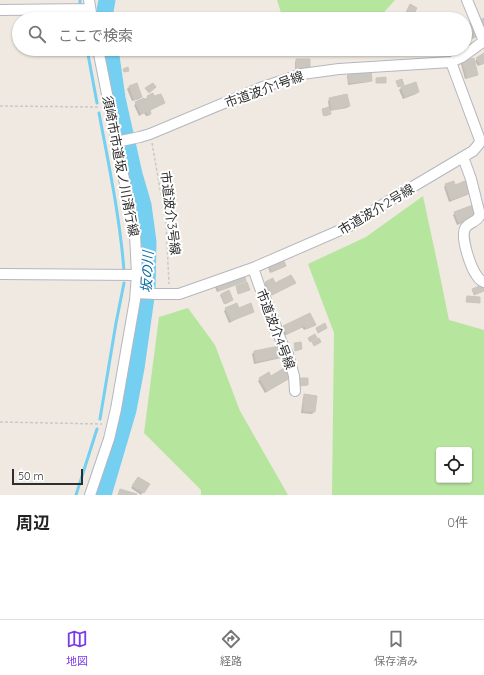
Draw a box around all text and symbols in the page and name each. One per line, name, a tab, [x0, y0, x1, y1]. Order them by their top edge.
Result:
search box	[12, 12, 472, 56]
icon: search	[26, 23, 48, 45]
text: ここで検索	[58, 26, 133, 45]
street label: 市道波介1号線	[222, 67, 306, 111]
street label: 須崎市市道坂ノ川清行線	[100, 94, 142, 238]
street label: 市道波介3号線	[158, 170, 184, 256]
street label: 市道波介2号線	[335, 180, 417, 238]
water label: 坂の川	[137, 249, 157, 293]
street label: 市道波介4号線	[253, 287, 299, 371]
map controls	[436, 447, 472, 483]
button: locate	[436, 447, 472, 483]
scale bar	[12, 467, 83, 486]
text: 50 m	[18, 469, 44, 483]
text: 周辺	[16, 512, 50, 533]
text: 0件	[447, 514, 468, 530]
tab: 地図	[66, 628, 88, 668]
tab: 経路	[220, 628, 242, 668]
tab: 保存済み	[374, 628, 418, 668]

